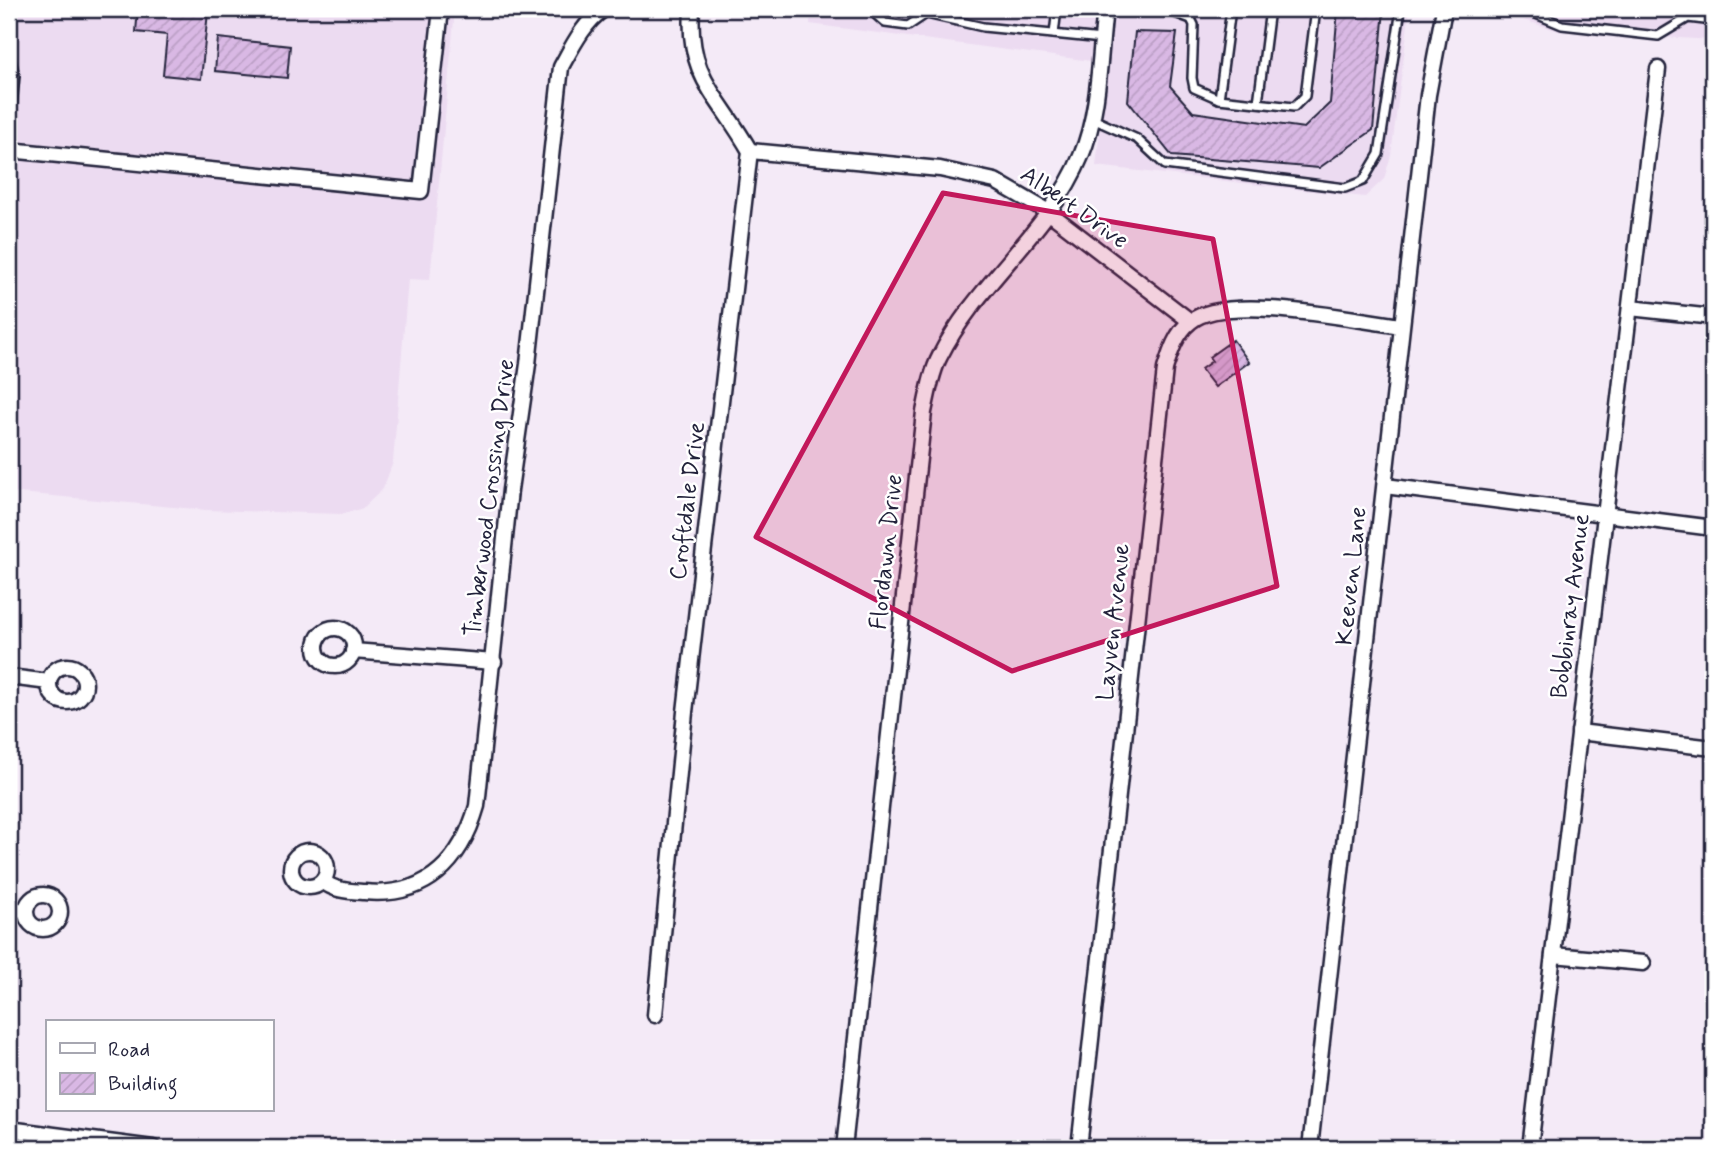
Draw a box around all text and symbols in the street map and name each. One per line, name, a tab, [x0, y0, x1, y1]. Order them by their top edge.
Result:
street label: Albert Drive	[1014, 159, 1134, 257]
street label: Timberwood Crossing Drive	[458, 357, 522, 639]
street label: Croftdale Drive	[663, 420, 713, 582]
street label: Flordawn Drive	[863, 473, 911, 631]
street label: Keeven Lane	[1329, 505, 1375, 647]
street label: Bobbinray Avenue	[1544, 512, 1598, 700]
street label: Layven Avenue	[1090, 542, 1138, 702]
legend	[46, 1020, 273, 1112]
text: Road	[108, 1036, 150, 1064]
text: Building	[108, 1070, 178, 1100]

